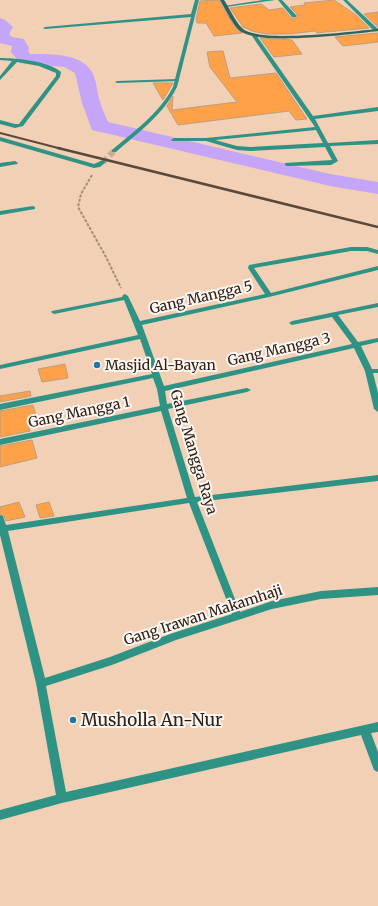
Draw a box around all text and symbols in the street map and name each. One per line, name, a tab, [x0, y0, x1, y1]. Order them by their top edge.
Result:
street label: Gang Mangga 5	[148, 276, 254, 318]
street label: Gang Mangga 3	[226, 328, 332, 370]
place label: Masjid Al-Bayan	[105, 356, 216, 374]
marker: Masjid Al-Bayan	[92, 360, 102, 370]
street label: Gang Mangga Raya	[166, 387, 222, 517]
street label: Gang Mangga 1	[27, 392, 131, 432]
street label: Gang Irawan Makamhaji	[121, 581, 285, 649]
place label: Musholla An-Nur	[81, 709, 223, 731]
marker: Musholla An-Nur	[68, 715, 78, 725]

